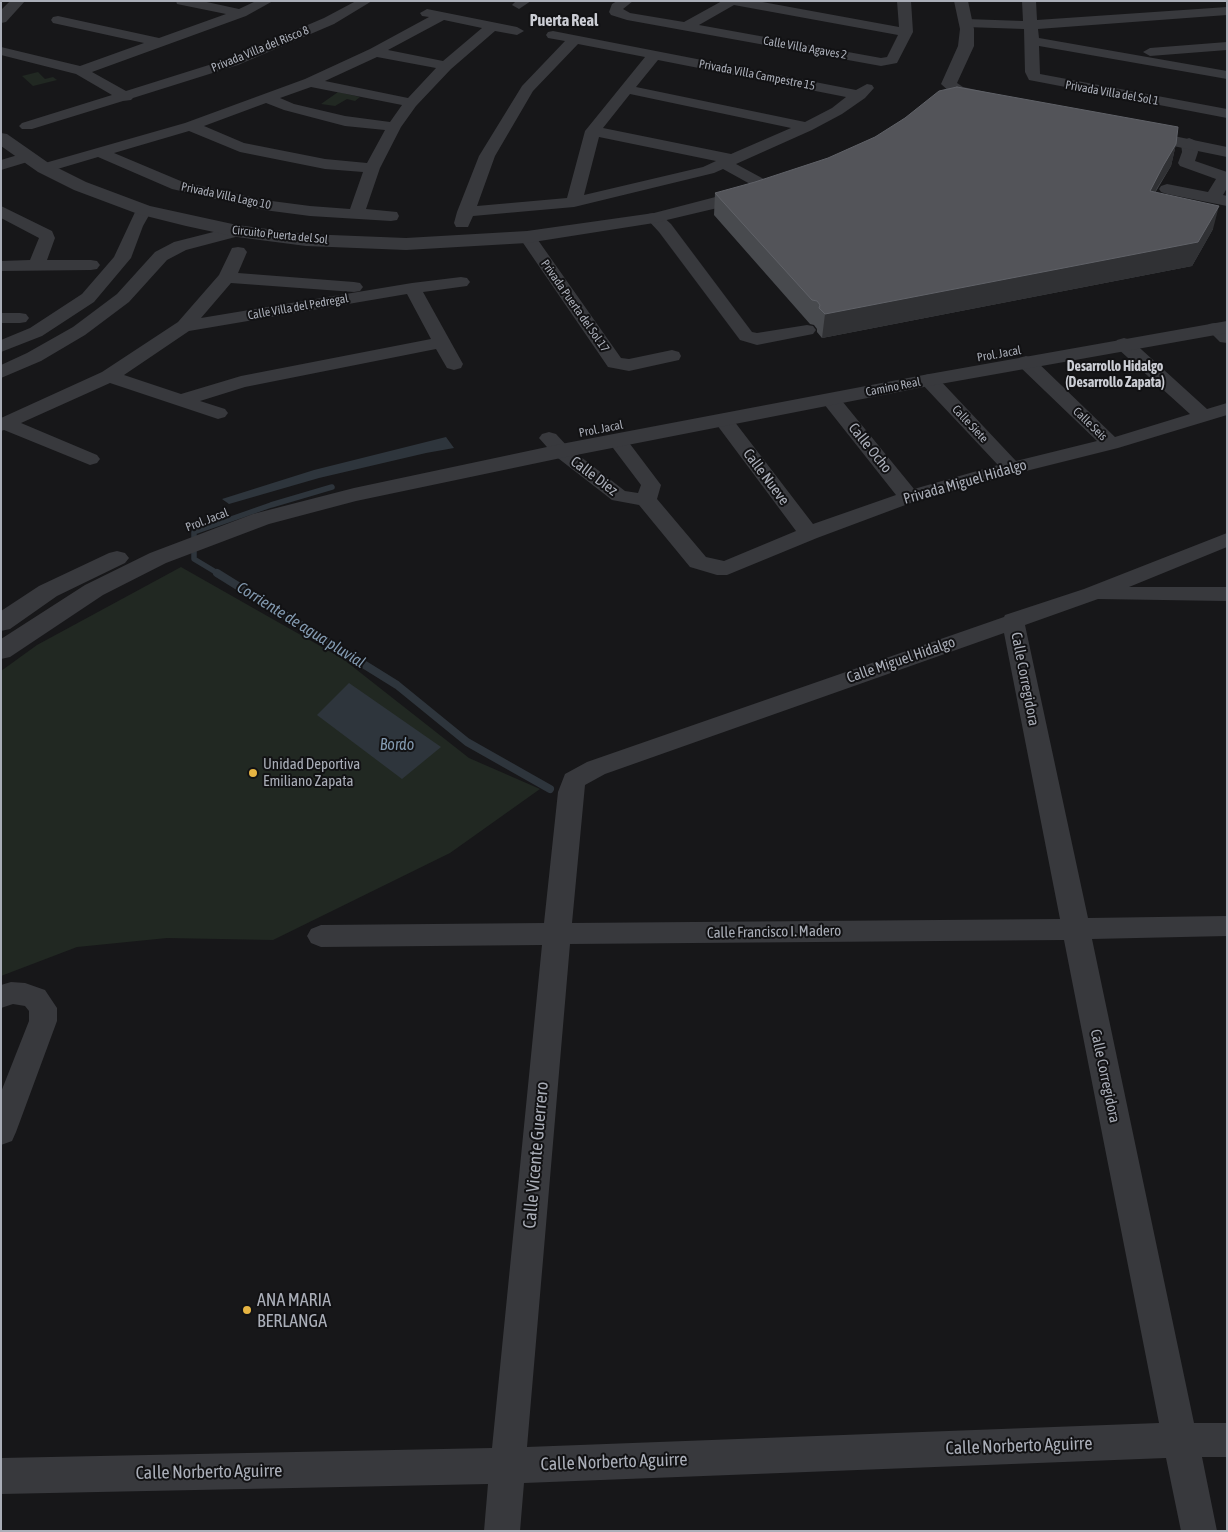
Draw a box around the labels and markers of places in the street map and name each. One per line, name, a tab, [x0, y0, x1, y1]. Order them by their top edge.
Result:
place label: Unidad Deportiva Emiliano Zapata	[263, 755, 360, 790]
marker: Unidad Deportiva Emiliano Zapata	[247, 767, 259, 779]
place label: ANA MARIA BERLANGA	[257, 1289, 331, 1332]
marker: ANA MARIA BERLANGA	[241, 1304, 253, 1316]

